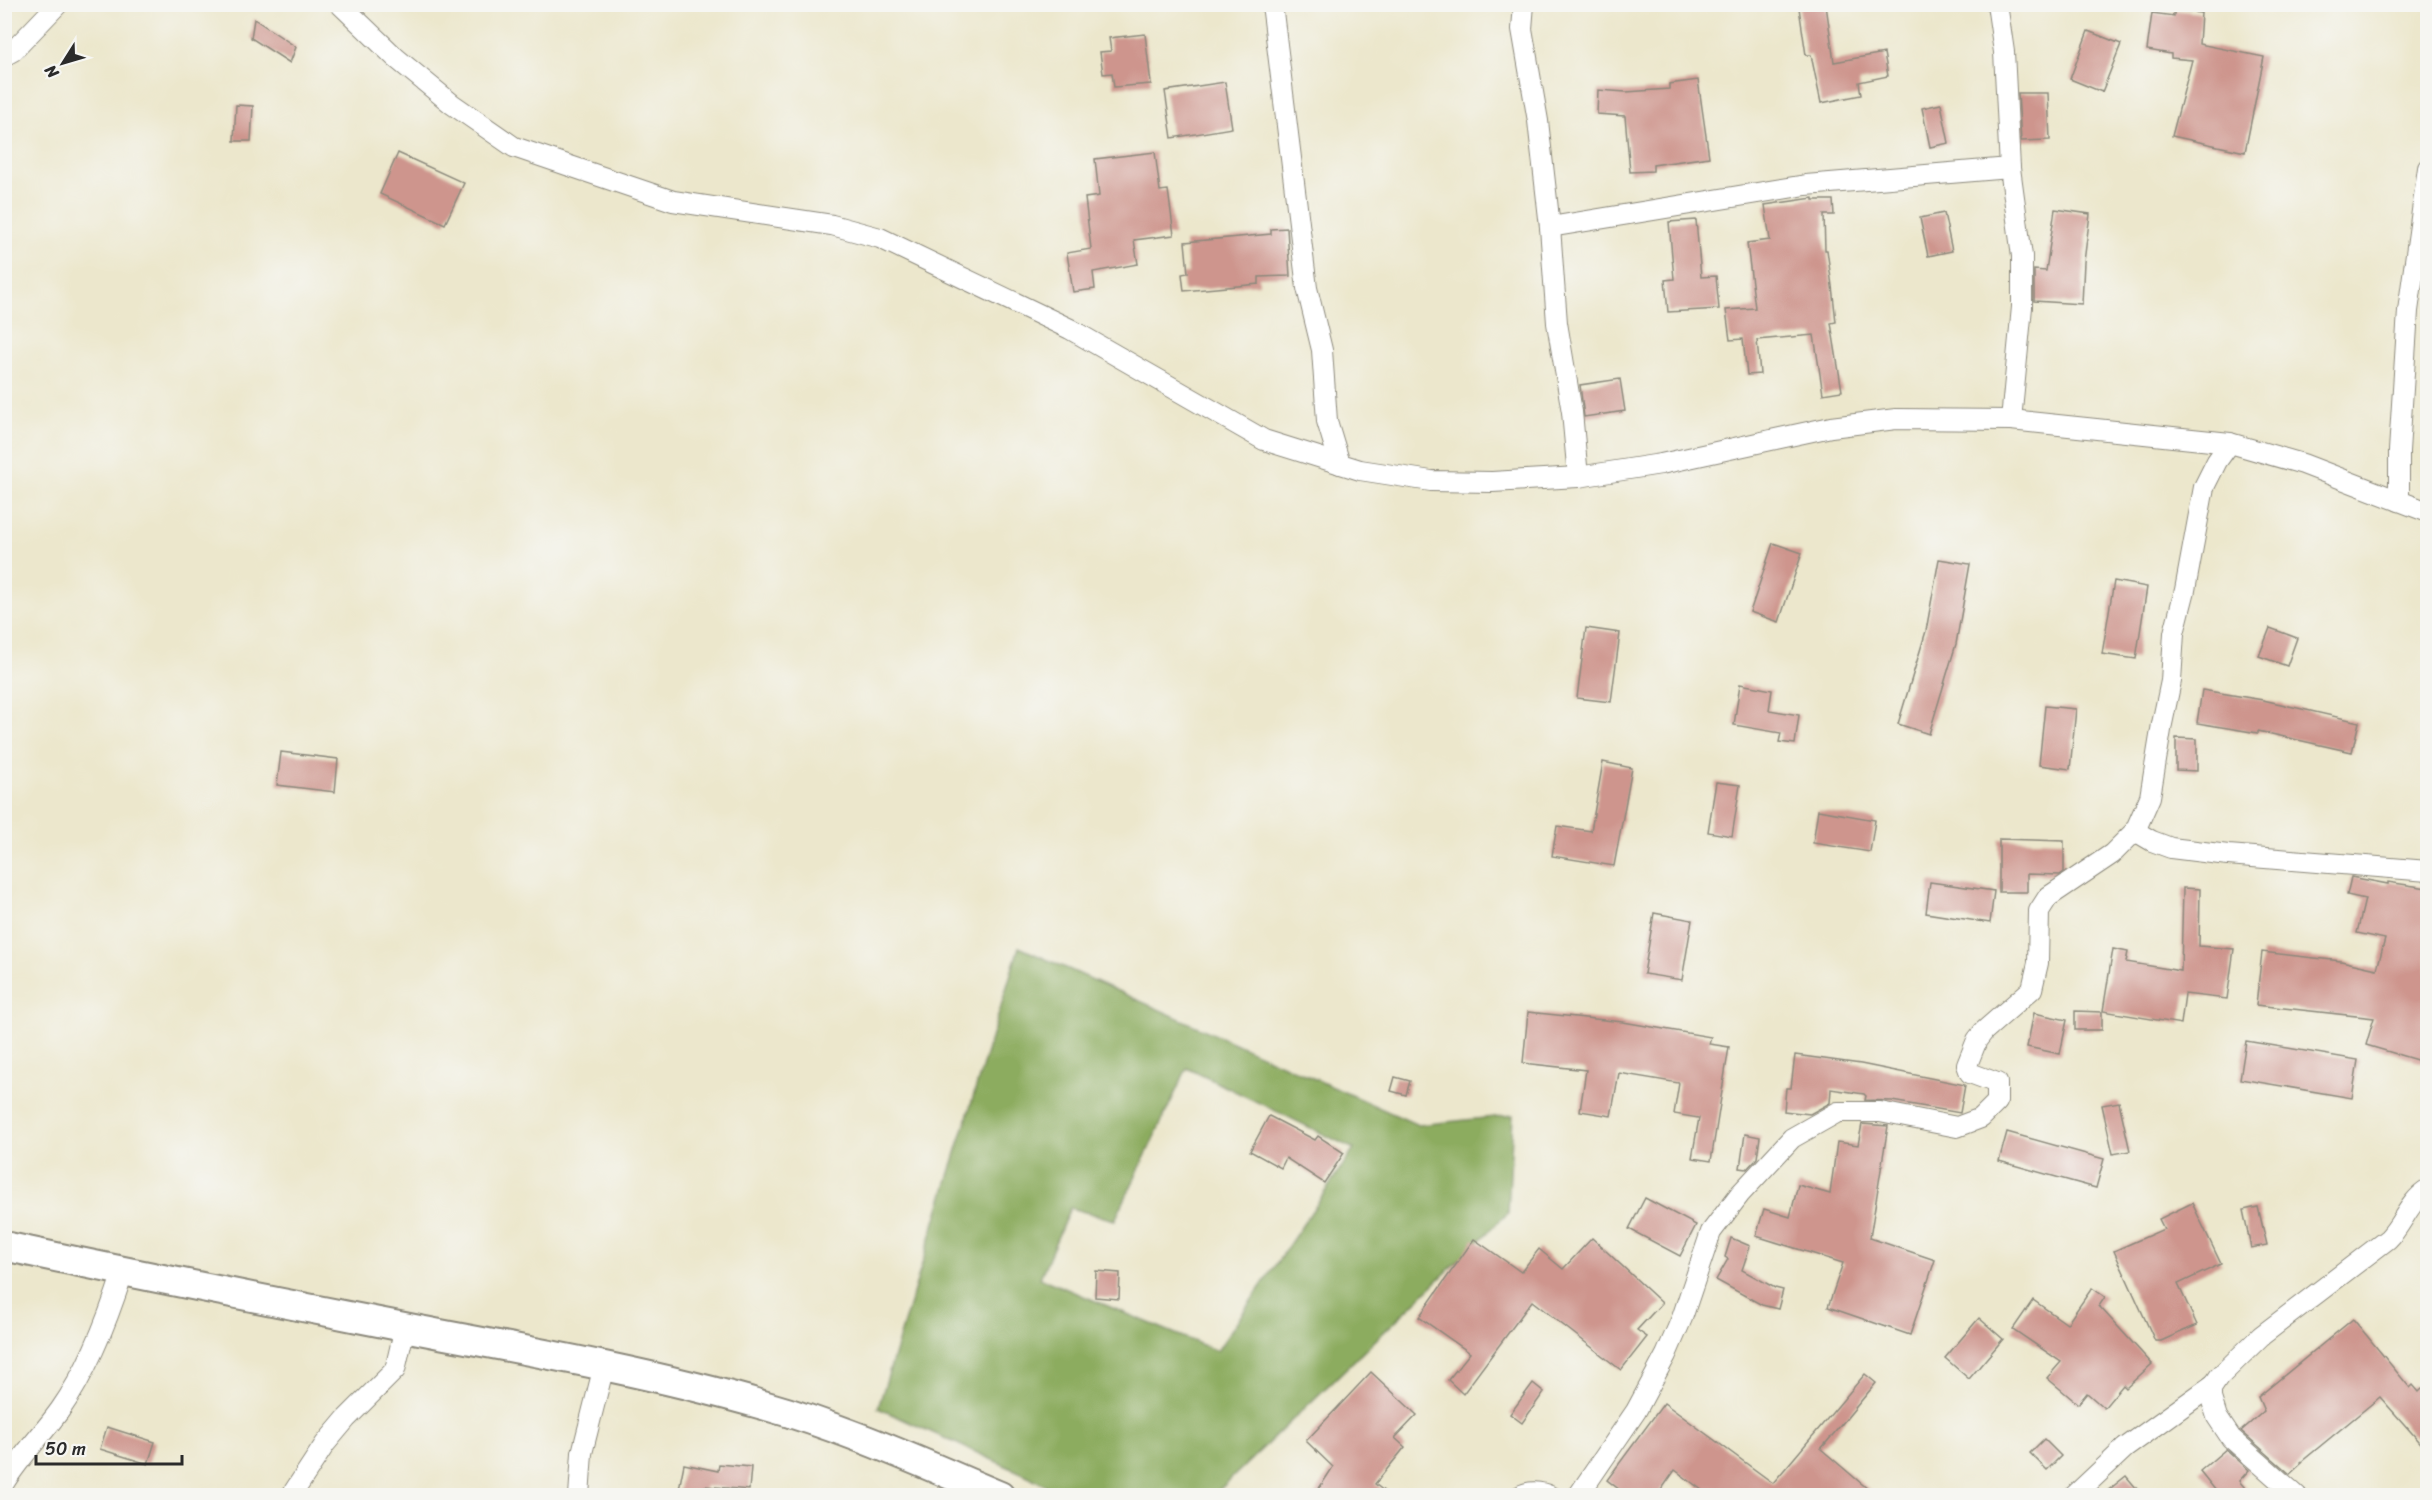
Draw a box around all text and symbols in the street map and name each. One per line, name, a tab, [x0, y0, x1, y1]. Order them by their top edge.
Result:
north arrow	[33, 33, 93, 93]
text: N	[36, 58, 67, 86]
scale bar	[36, 1428, 182, 1466]
text: 50 m	[45, 1433, 86, 1465]

